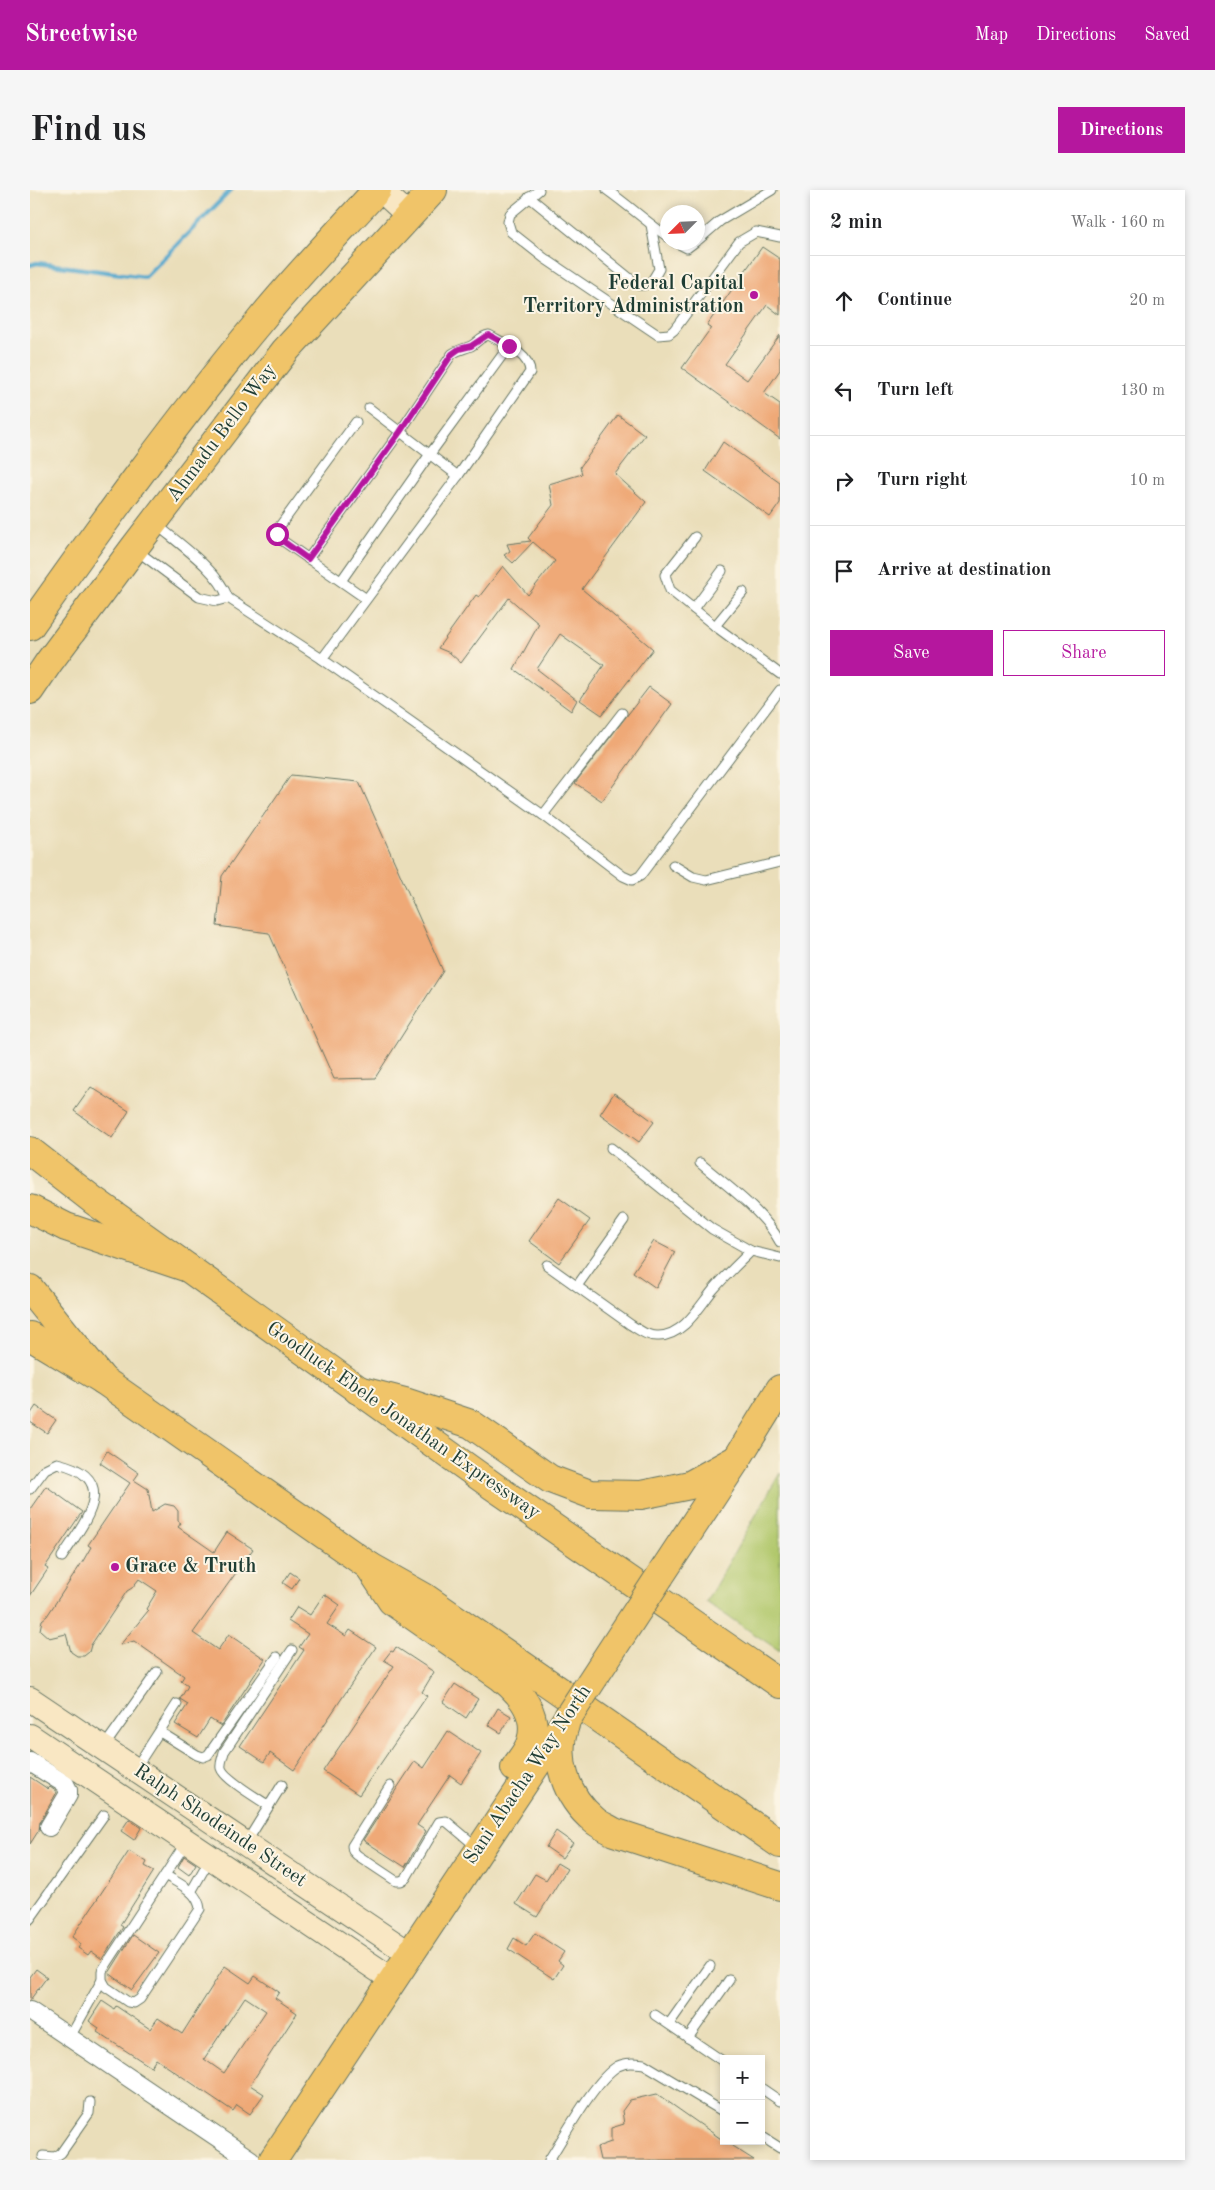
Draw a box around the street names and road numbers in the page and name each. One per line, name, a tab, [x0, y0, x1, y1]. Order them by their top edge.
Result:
street label: Ahmadu Bello Way	[163, 360, 281, 506]
street label: Goodluck Ebele Jonathan Expressway	[263, 1318, 544, 1524]
street label: Sani Abacha Way North	[461, 1682, 595, 1868]
street label: Ralph Shodeinde Street	[130, 1761, 310, 1891]

